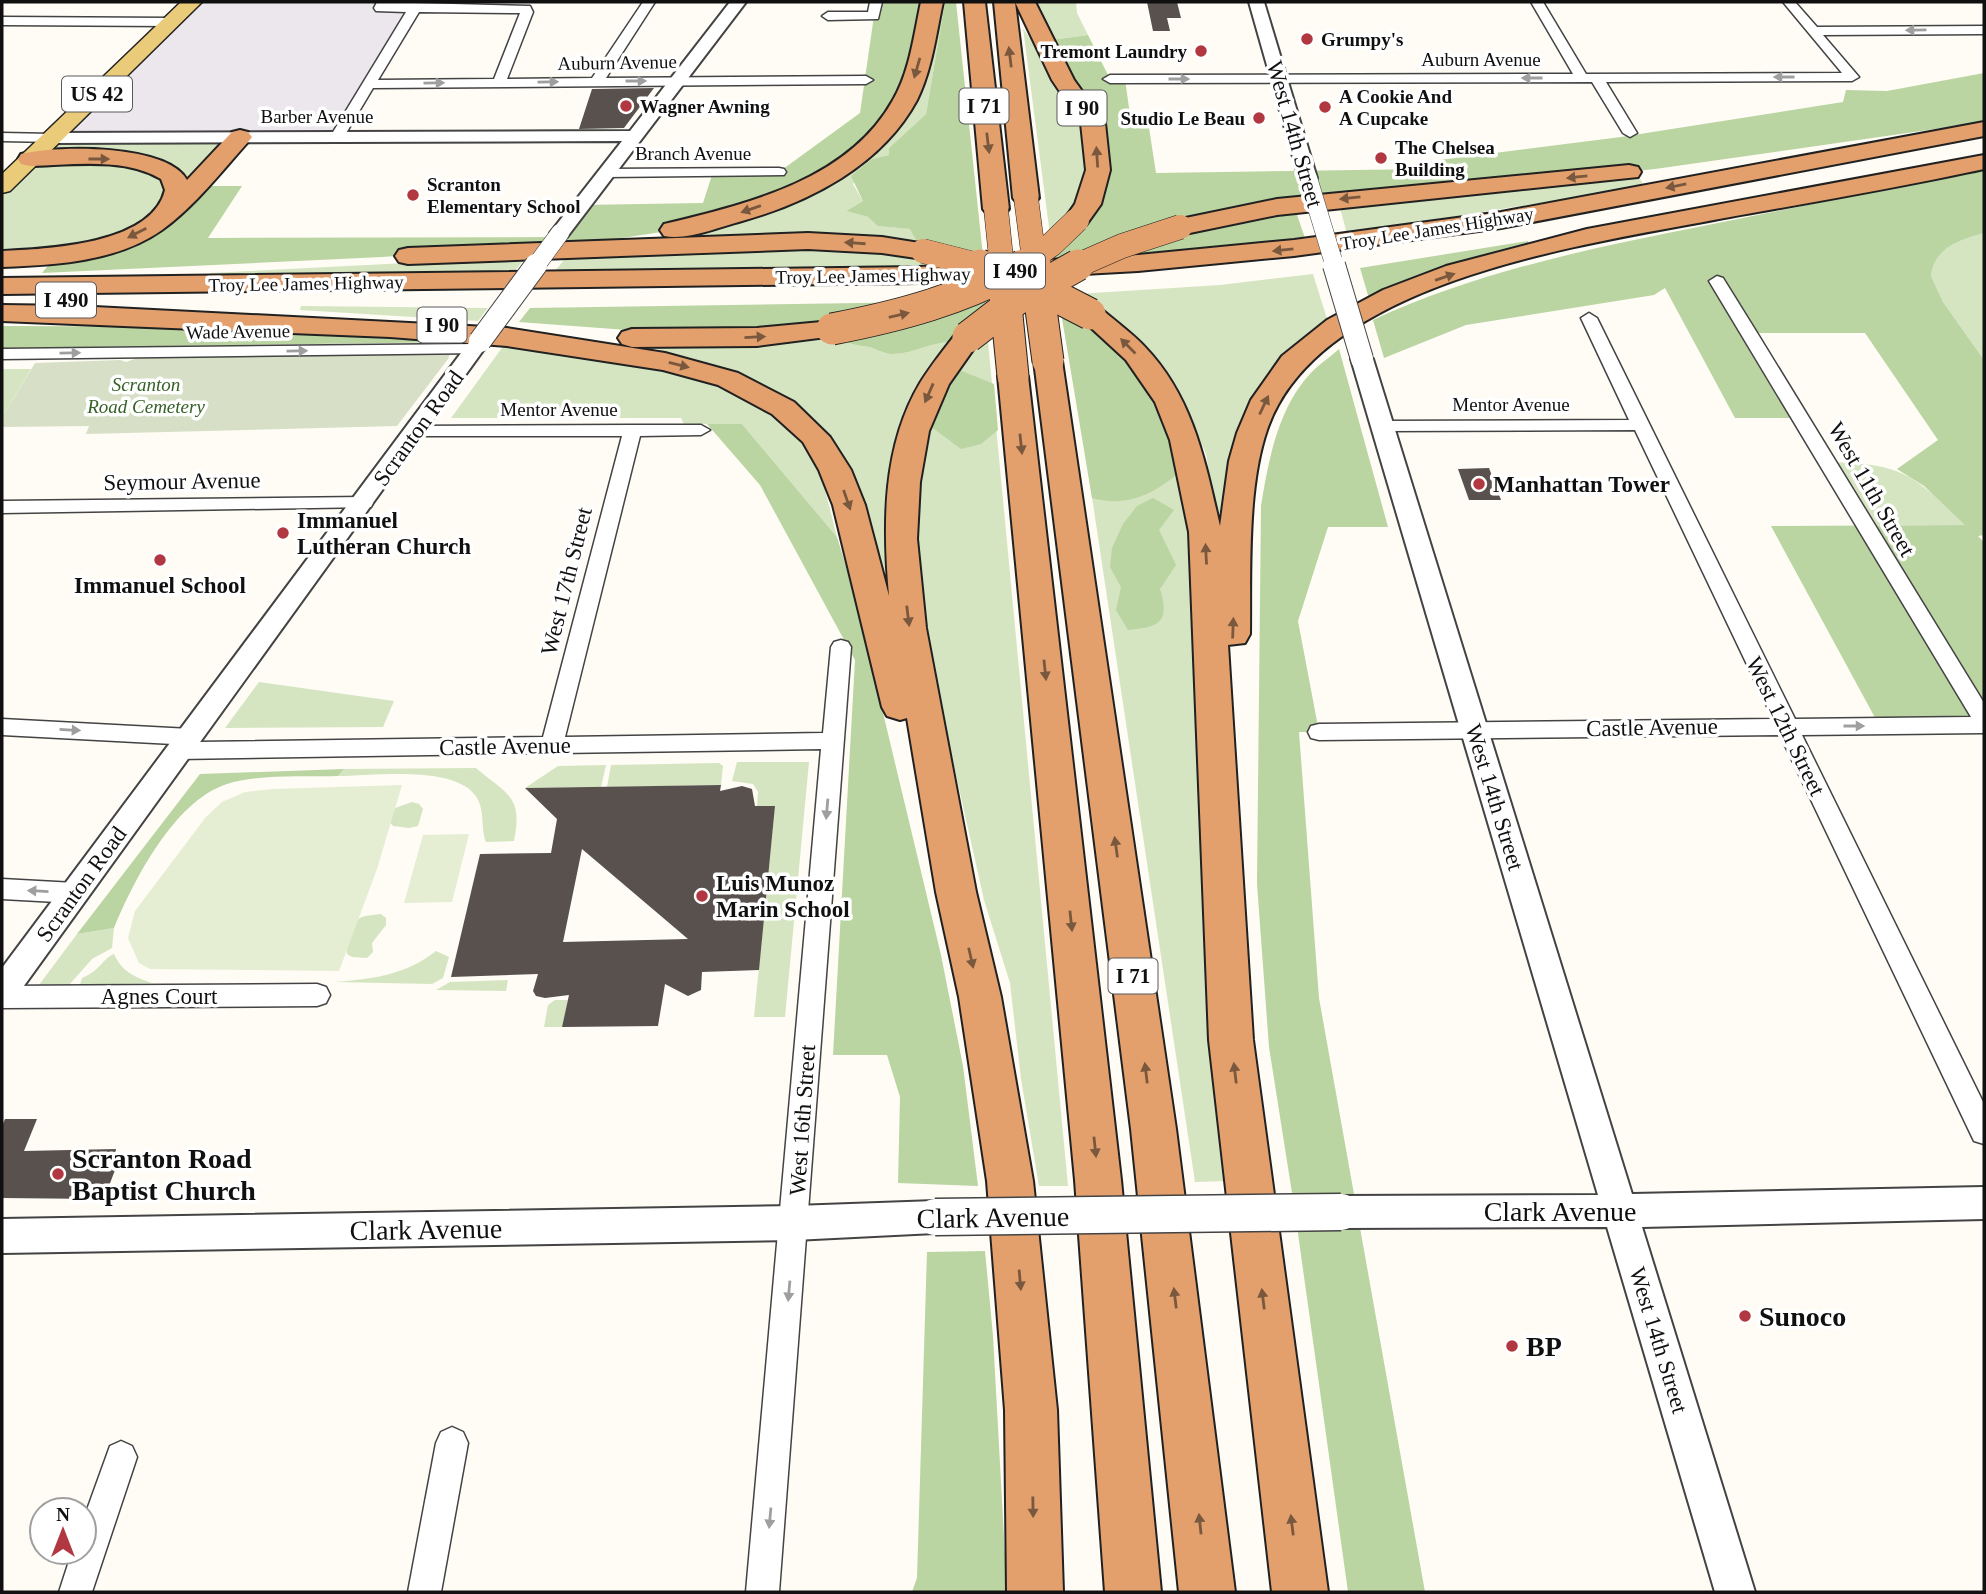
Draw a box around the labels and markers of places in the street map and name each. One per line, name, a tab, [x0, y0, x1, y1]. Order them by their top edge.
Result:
place label: Grumpy's	[1321, 29, 1403, 50]
marker: Grumpy's	[1299, 31, 1315, 47]
place label: Tremont Laundry	[1040, 41, 1187, 62]
marker: Tremont Laundry	[1193, 43, 1209, 59]
place label: A Cookie And A Cupcake	[1339, 86, 1452, 129]
place label: Wagner Awning	[640, 96, 770, 117]
marker: Wagner Awning	[618, 98, 634, 114]
marker: A Cookie And A Cupcake	[1317, 99, 1333, 115]
place label: Studio Le Beau	[1120, 108, 1245, 129]
marker: Studio Le Beau	[1251, 110, 1267, 126]
place label: The Chelsea Building	[1395, 137, 1495, 180]
marker: The Chelsea Building	[1373, 150, 1389, 166]
place label: Scranton Elementary School	[427, 174, 581, 217]
marker: Scranton Elementary School	[405, 187, 421, 203]
place label: Manhattan Tower	[1493, 472, 1670, 497]
marker: Manhattan Tower	[1471, 476, 1487, 492]
place label: Immanuel Lutheran Church	[297, 508, 471, 559]
marker: Immanuel Lutheran Church	[275, 525, 291, 541]
marker: Immanuel School	[152, 552, 168, 568]
place label: Immanuel School	[74, 573, 246, 598]
place label: Luis Munoz Marin School	[716, 871, 850, 922]
marker: Luis Munoz Marin School	[694, 888, 710, 904]
place label: Scranton Road Baptist Church	[72, 1143, 256, 1206]
marker: Scranton Road Baptist Church	[50, 1166, 66, 1182]
place label: Sunoco	[1759, 1301, 1846, 1332]
marker: Sunoco	[1737, 1308, 1753, 1324]
place label: BP	[1526, 1331, 1562, 1362]
marker: BP	[1504, 1338, 1520, 1354]

